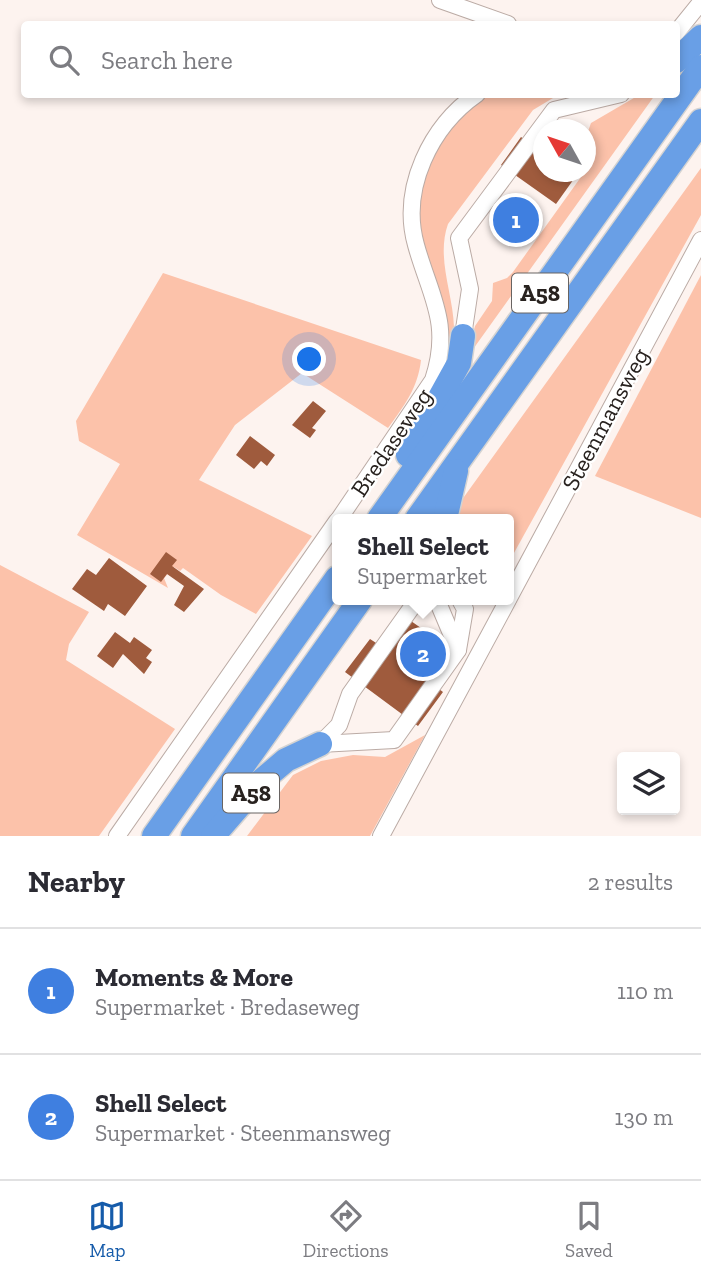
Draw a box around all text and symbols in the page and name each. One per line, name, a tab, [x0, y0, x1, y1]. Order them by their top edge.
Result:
search box	[21, 21, 680, 98]
icon: search	[45, 41, 83, 79]
text: Search here	[101, 44, 233, 76]
north arrow	[533, 119, 596, 182]
pin: 1	[493, 194, 539, 246]
road number: A58	[512, 274, 568, 312]
your location	[292, 342, 326, 376]
street label: Steenmansweg	[555, 343, 655, 495]
street label: Bredaseweg	[344, 382, 438, 502]
popup	[332, 514, 514, 605]
text: Shell Select	[357, 530, 489, 562]
text: Supermarket	[357, 562, 487, 590]
pin: 2	[400, 628, 446, 680]
map controls	[617, 752, 680, 815]
button: layers	[617, 752, 680, 815]
road number: A58	[223, 774, 279, 813]
text: Nearby	[28, 864, 125, 900]
text: 2 results	[588, 868, 673, 896]
text: Moments & More	[95, 961, 293, 993]
text: 1	[46, 977, 56, 1005]
text: 110 m	[617, 977, 673, 1005]
text: Supermarket · Bredaseweg	[95, 993, 360, 1021]
text: Shell Select	[95, 1087, 226, 1119]
text: 2	[45, 1103, 57, 1131]
text: 130 m	[615, 1103, 673, 1131]
text: Supermarket · Steenmansweg	[95, 1119, 391, 1147]
tab: Map	[88, 1197, 126, 1262]
tab: Directions	[303, 1197, 389, 1262]
tab: Saved	[565, 1197, 613, 1262]

